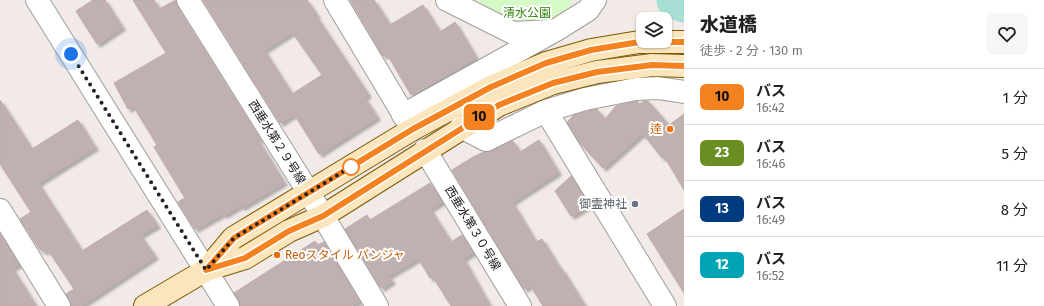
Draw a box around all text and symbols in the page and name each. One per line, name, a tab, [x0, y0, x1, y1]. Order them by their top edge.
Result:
park label: 清水公園	[503, 6, 551, 20]
map controls	[636, 12, 672, 48]
button: layers	[636, 12, 672, 48]
text: 水道橋	[700, 13, 757, 36]
button: heart	[986, 13, 1028, 55]
text: 徒歩 · 2 分 · 130 m	[700, 43, 803, 58]
your location	[61, 44, 81, 64]
text: バス	[756, 82, 786, 100]
text: 10	[715, 88, 729, 105]
text: 1 分	[1003, 89, 1028, 107]
street label: 西垂水第２９号線	[246, 98, 308, 186]
text: 16:42	[756, 100, 785, 115]
line badge: 10	[461, 104, 497, 130]
text: 10	[472, 108, 486, 125]
place label: 逹	[650, 122, 662, 136]
marker: 逹	[665, 124, 675, 134]
text: バス	[756, 138, 786, 156]
text: 23	[715, 144, 729, 161]
text: 5 分	[1002, 145, 1028, 163]
text: 16:46	[756, 156, 785, 171]
unlabelled marker	[342, 158, 360, 176]
street label: 西垂水第３０号線	[442, 183, 504, 273]
text: バス	[756, 194, 786, 212]
place label: 御霊神社	[579, 197, 627, 211]
marker: 御霊神社	[630, 199, 640, 209]
text: 13	[715, 200, 729, 217]
text: 8 分	[1001, 201, 1028, 219]
text: 16:49	[756, 212, 785, 227]
place label: Reoスタイル パンジャ	[285, 248, 405, 262]
marker: Reoスタイル パンジャ	[272, 250, 282, 260]
text: バス	[756, 250, 786, 268]
text: 12	[715, 256, 729, 273]
text: 11 分	[996, 257, 1028, 275]
text: 16:52	[756, 268, 785, 283]

